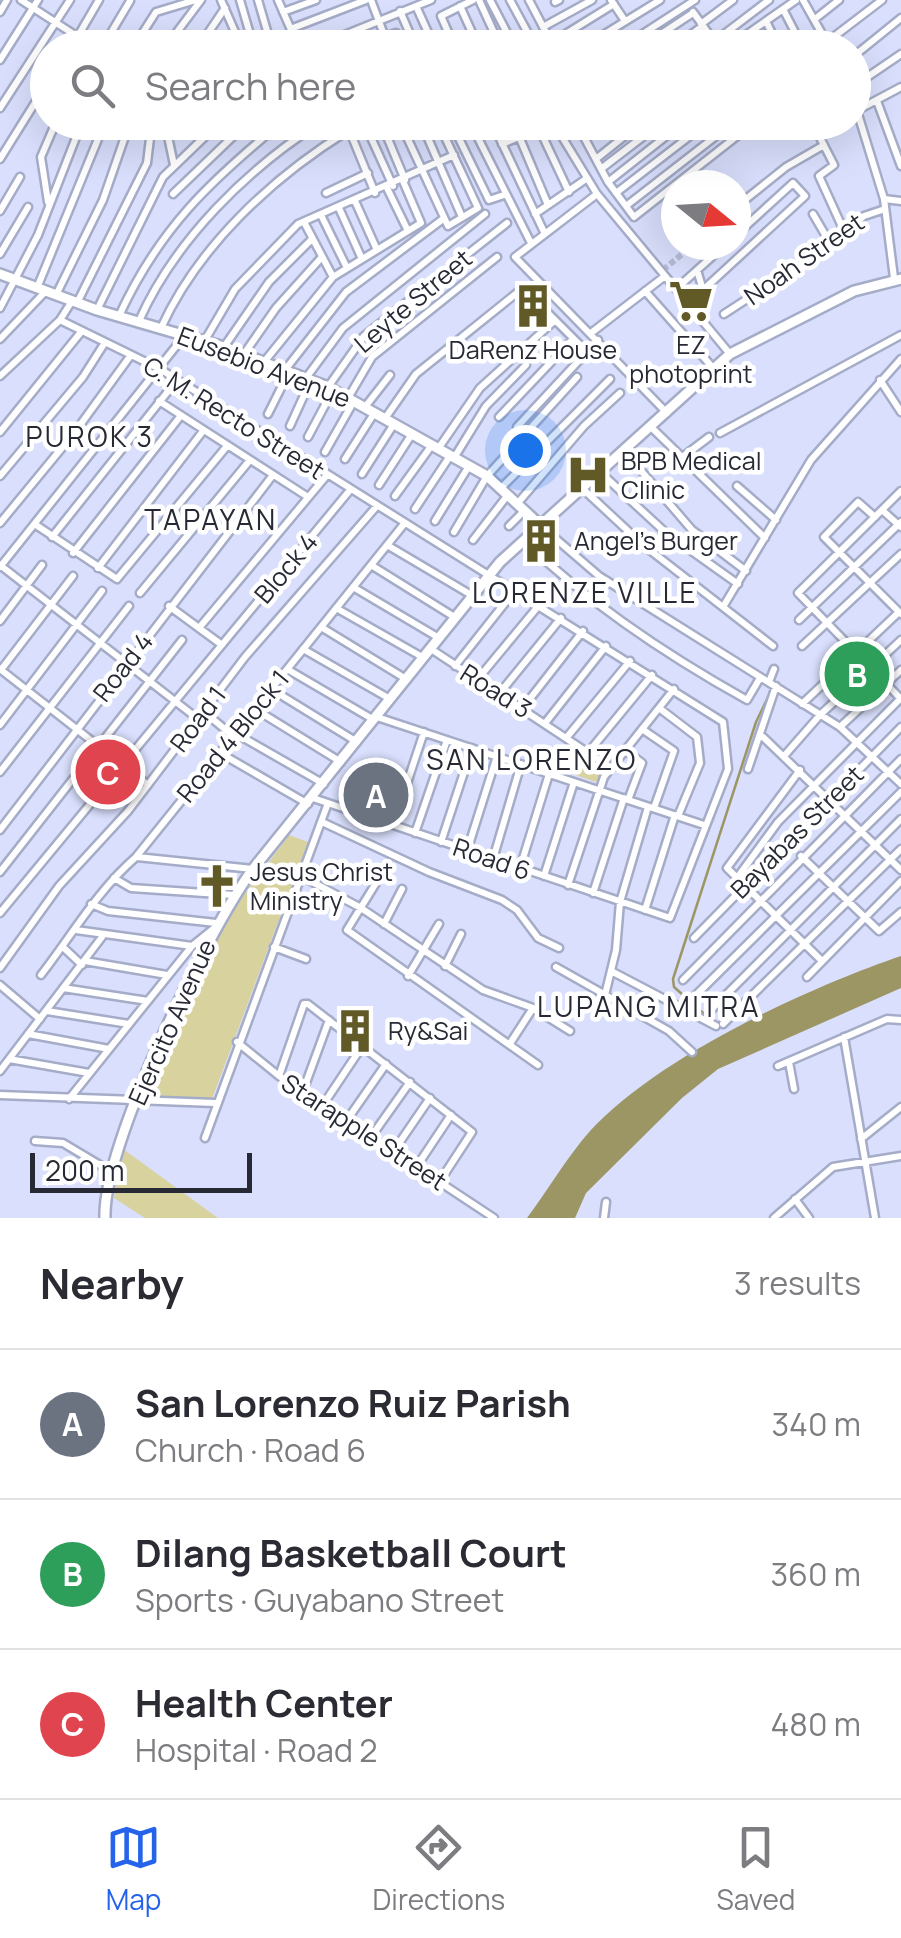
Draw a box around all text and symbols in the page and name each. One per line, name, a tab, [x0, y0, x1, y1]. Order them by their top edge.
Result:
search box	[30, 30, 871, 140]
icon: search	[65, 58, 120, 113]
text: Search here	[145, 59, 356, 111]
north arrow	[661, 170, 751, 260]
street label: Noah Street	[737, 204, 871, 313]
street label: Leyte Street	[346, 241, 479, 360]
supermarket icon: EZ photoprint	[667, 277, 715, 325]
building icon: DaRenz House	[509, 282, 557, 330]
street label: Eusebio Avenue	[173, 317, 356, 416]
place label: EZ photoprint	[629, 327, 753, 391]
place label: DaRenz House	[449, 332, 617, 367]
street label: C. M. Recto Street	[137, 348, 331, 487]
district label: PUROK 3	[25, 417, 155, 455]
your location	[500, 425, 551, 476]
place label: BPB Medical Clinic	[621, 443, 762, 507]
hospital icon: BPB Medical Clinic	[564, 451, 612, 499]
district label: TAPAYAN	[144, 500, 278, 538]
building icon: Angel's Burger	[517, 517, 565, 565]
place label: Angel's Burger	[574, 523, 738, 558]
street label: Block 4	[246, 525, 325, 610]
district label: LORENZE VILLE	[472, 573, 698, 611]
street label: Road 4	[84, 625, 161, 709]
pin: B	[824, 636, 890, 712]
street label: Road 3	[454, 655, 539, 726]
street label: Road 4 Block 1	[168, 662, 297, 809]
street label: Road 1	[161, 679, 234, 759]
pin: C	[76, 734, 140, 810]
district label: SAN LORENZO	[426, 740, 638, 778]
street label: Bayabas Street	[722, 757, 871, 906]
pin: A	[344, 758, 408, 832]
street label: Road 6	[449, 829, 536, 888]
place label: Jesus Christ Ministry	[250, 854, 393, 918]
church icon: Jesus Christ Ministry	[193, 862, 241, 910]
street label: Ejercito Avenue	[119, 933, 224, 1110]
district label: LUPANG MITRA	[537, 987, 761, 1025]
building icon: Ry&Sai	[331, 1007, 379, 1055]
place label: Ry&Sai	[388, 1013, 468, 1048]
street label: Starapple Street	[275, 1065, 454, 1198]
scale bar	[30, 1148, 252, 1192]
text: 200 m	[45, 1151, 124, 1189]
text: Nearby	[40, 1254, 184, 1312]
text: 3 results	[734, 1261, 861, 1305]
text: San Lorenzo Ruiz Parish	[135, 1376, 571, 1428]
text: A	[62, 1402, 83, 1446]
text: 340 m	[771, 1402, 861, 1446]
text: Church · Road 6	[135, 1428, 366, 1472]
text: Dilang Basketball Court	[135, 1526, 567, 1578]
text: B	[62, 1552, 83, 1596]
text: 360 m	[770, 1552, 861, 1596]
text: Sports · Guyabano Street	[135, 1578, 504, 1622]
text: Health Center	[135, 1676, 393, 1728]
text: C	[61, 1702, 84, 1746]
text: 480 m	[771, 1702, 861, 1746]
text: Hospital · Road 2	[135, 1728, 377, 1772]
tab: Map	[106, 1820, 161, 1918]
tab: Directions	[373, 1820, 505, 1918]
tab: Saved	[716, 1820, 795, 1918]

